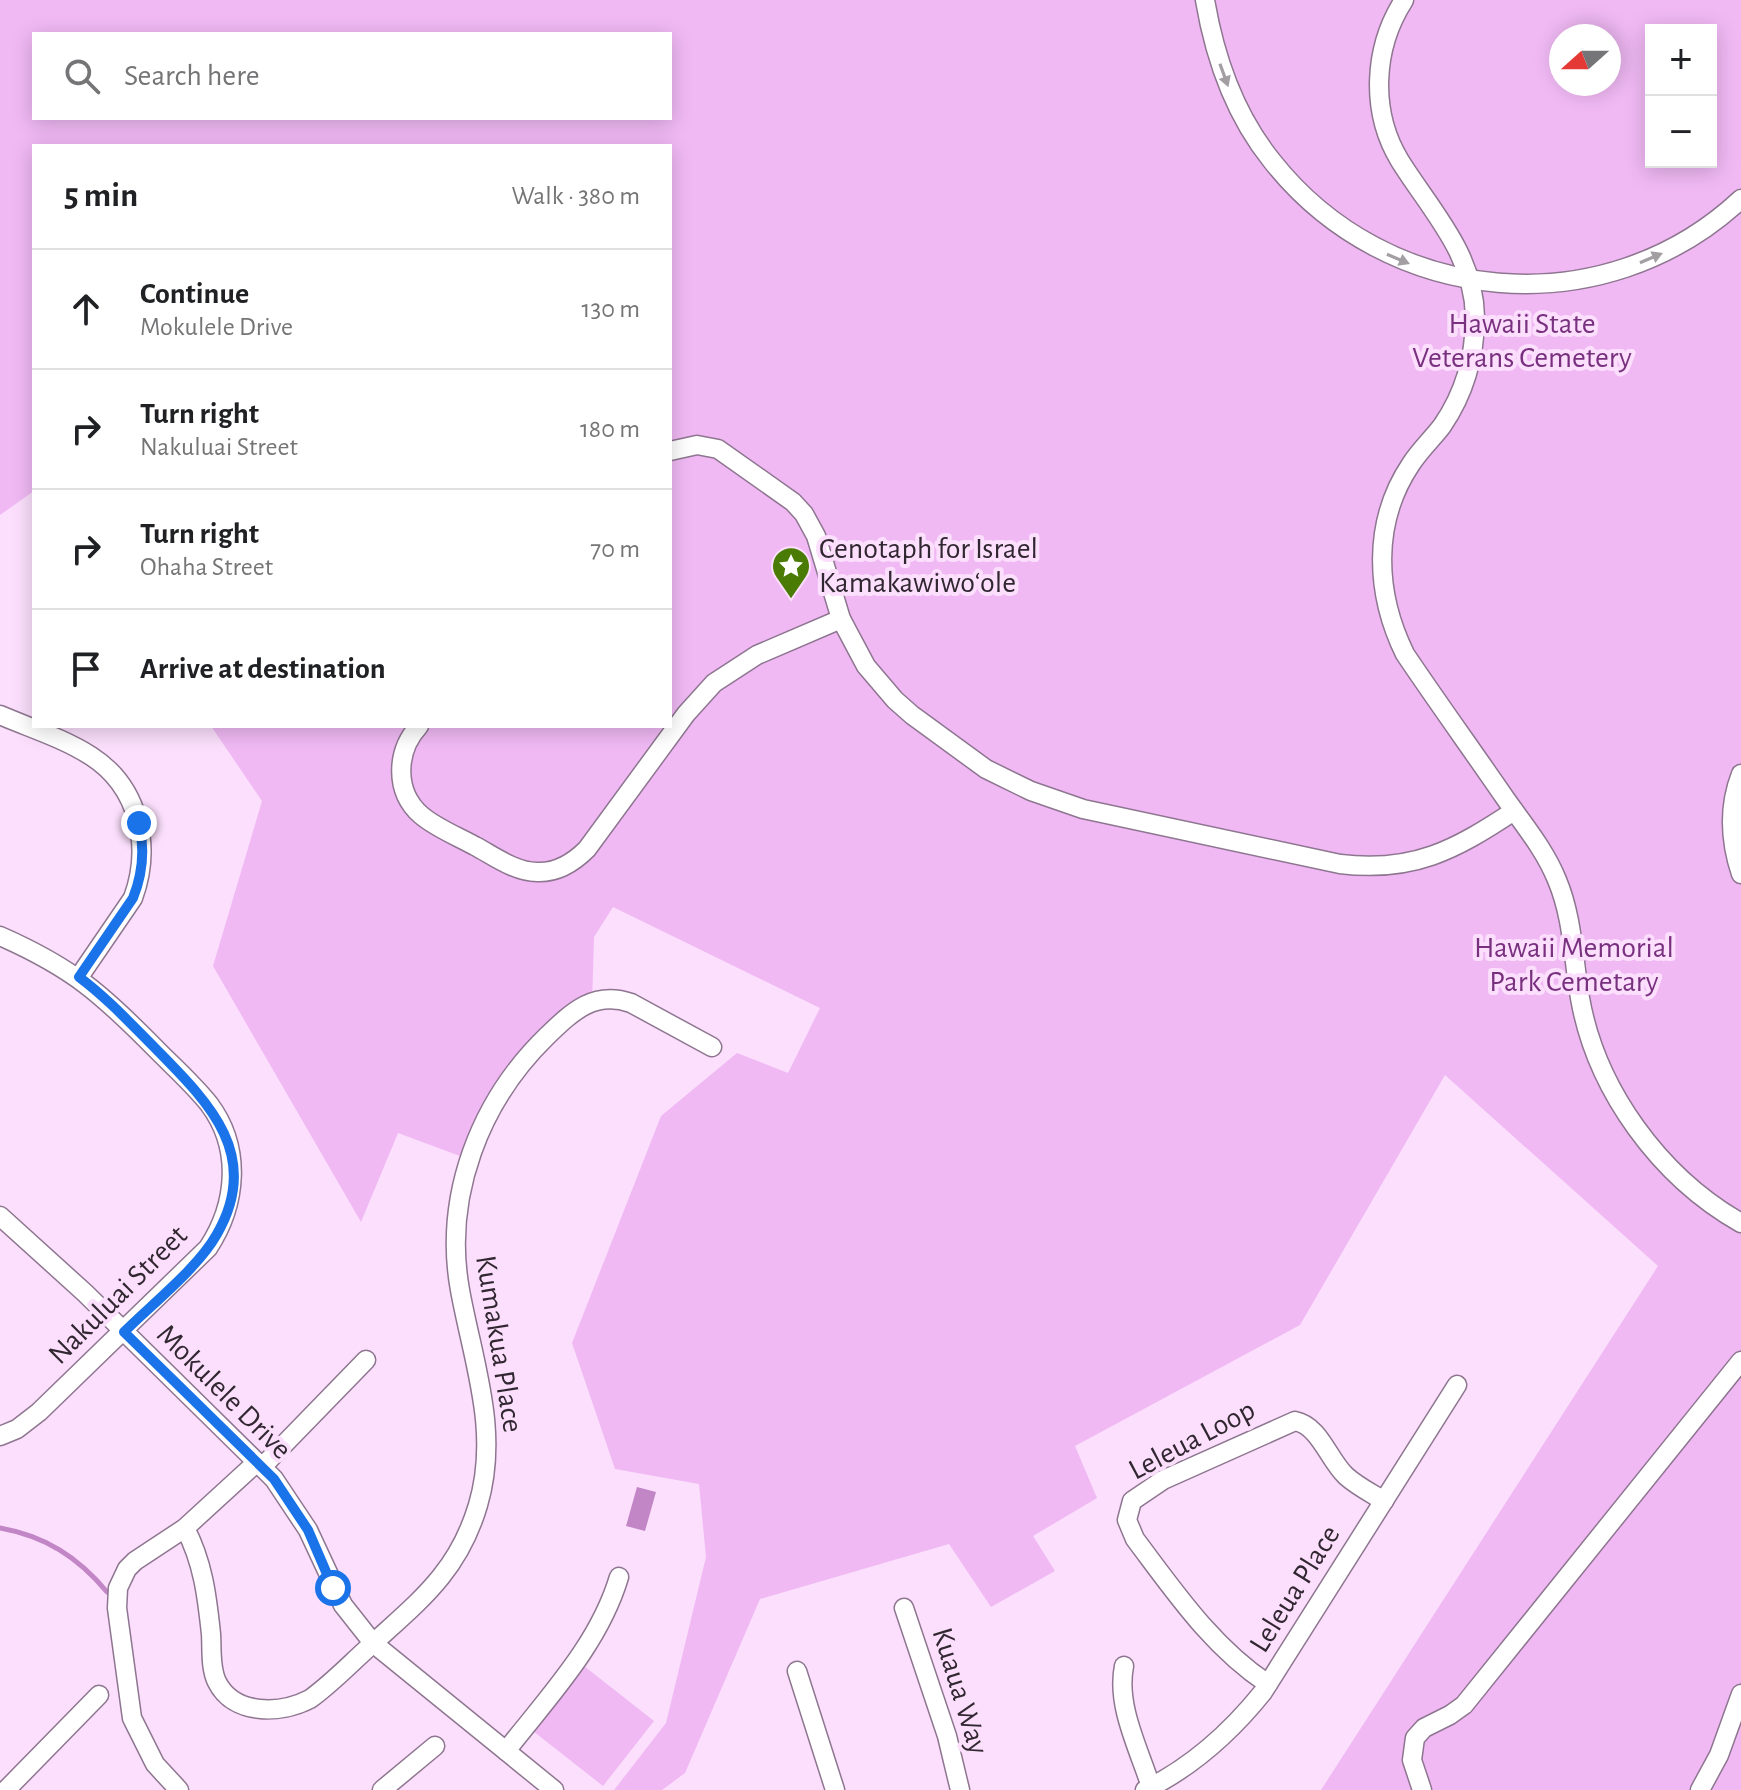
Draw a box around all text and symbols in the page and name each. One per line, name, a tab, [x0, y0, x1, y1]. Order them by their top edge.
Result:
north arrow	[1549, 24, 1621, 96]
map controls	[1645, 24, 1717, 168]
button: +	[1645, 24, 1717, 96]
search box	[32, 32, 672, 120]
icon: search	[60, 54, 104, 98]
text: Search here	[124, 61, 260, 91]
one-way arrow	[1218, 64, 1231, 88]
button: −	[1645, 96, 1717, 168]
text: 5 min	[64, 179, 138, 213]
text: Walk · 380 m	[512, 183, 640, 209]
one-way arrow	[1639, 251, 1663, 264]
one-way arrow	[1386, 252, 1410, 265]
text: Continue	[140, 279, 249, 309]
icon: ahead	[64, 287, 108, 331]
text: 130 m	[582, 296, 640, 322]
park label: Hawaii State Veterans Cemetery	[1412, 309, 1632, 373]
text: Mokulele Drive	[140, 314, 293, 340]
text: Turn right	[140, 399, 259, 429]
icon: right	[64, 407, 108, 451]
text: 180 m	[580, 416, 640, 442]
text: Nakuluai Street	[140, 434, 298, 460]
text: Turn right	[140, 519, 259, 549]
icon: right	[64, 527, 108, 571]
place label: Cenotaph for Israel Kamakawiwoʻole	[819, 534, 1038, 598]
text: 70 m	[590, 536, 640, 562]
place icon: Cenotaph for Israel Kamakawiwoʻole	[770, 545, 812, 600]
text: Ohaha Street	[140, 554, 273, 580]
icon: arrive	[64, 647, 108, 691]
text: Arrive at destination	[140, 654, 386, 684]
route end	[121, 805, 157, 841]
park label: Hawaii Memorial Park Cemetary	[1474, 933, 1674, 997]
street label: Nakuluai Street	[43, 1220, 193, 1370]
street label: Kumakua Place	[470, 1253, 528, 1435]
street label: Mokulele Drive	[151, 1319, 297, 1465]
street label: Leleua Loop	[1124, 1394, 1260, 1486]
street label: Leleua Place	[1244, 1520, 1346, 1658]
route start	[315, 1570, 351, 1606]
street label: Kuaua Way	[927, 1624, 993, 1758]

